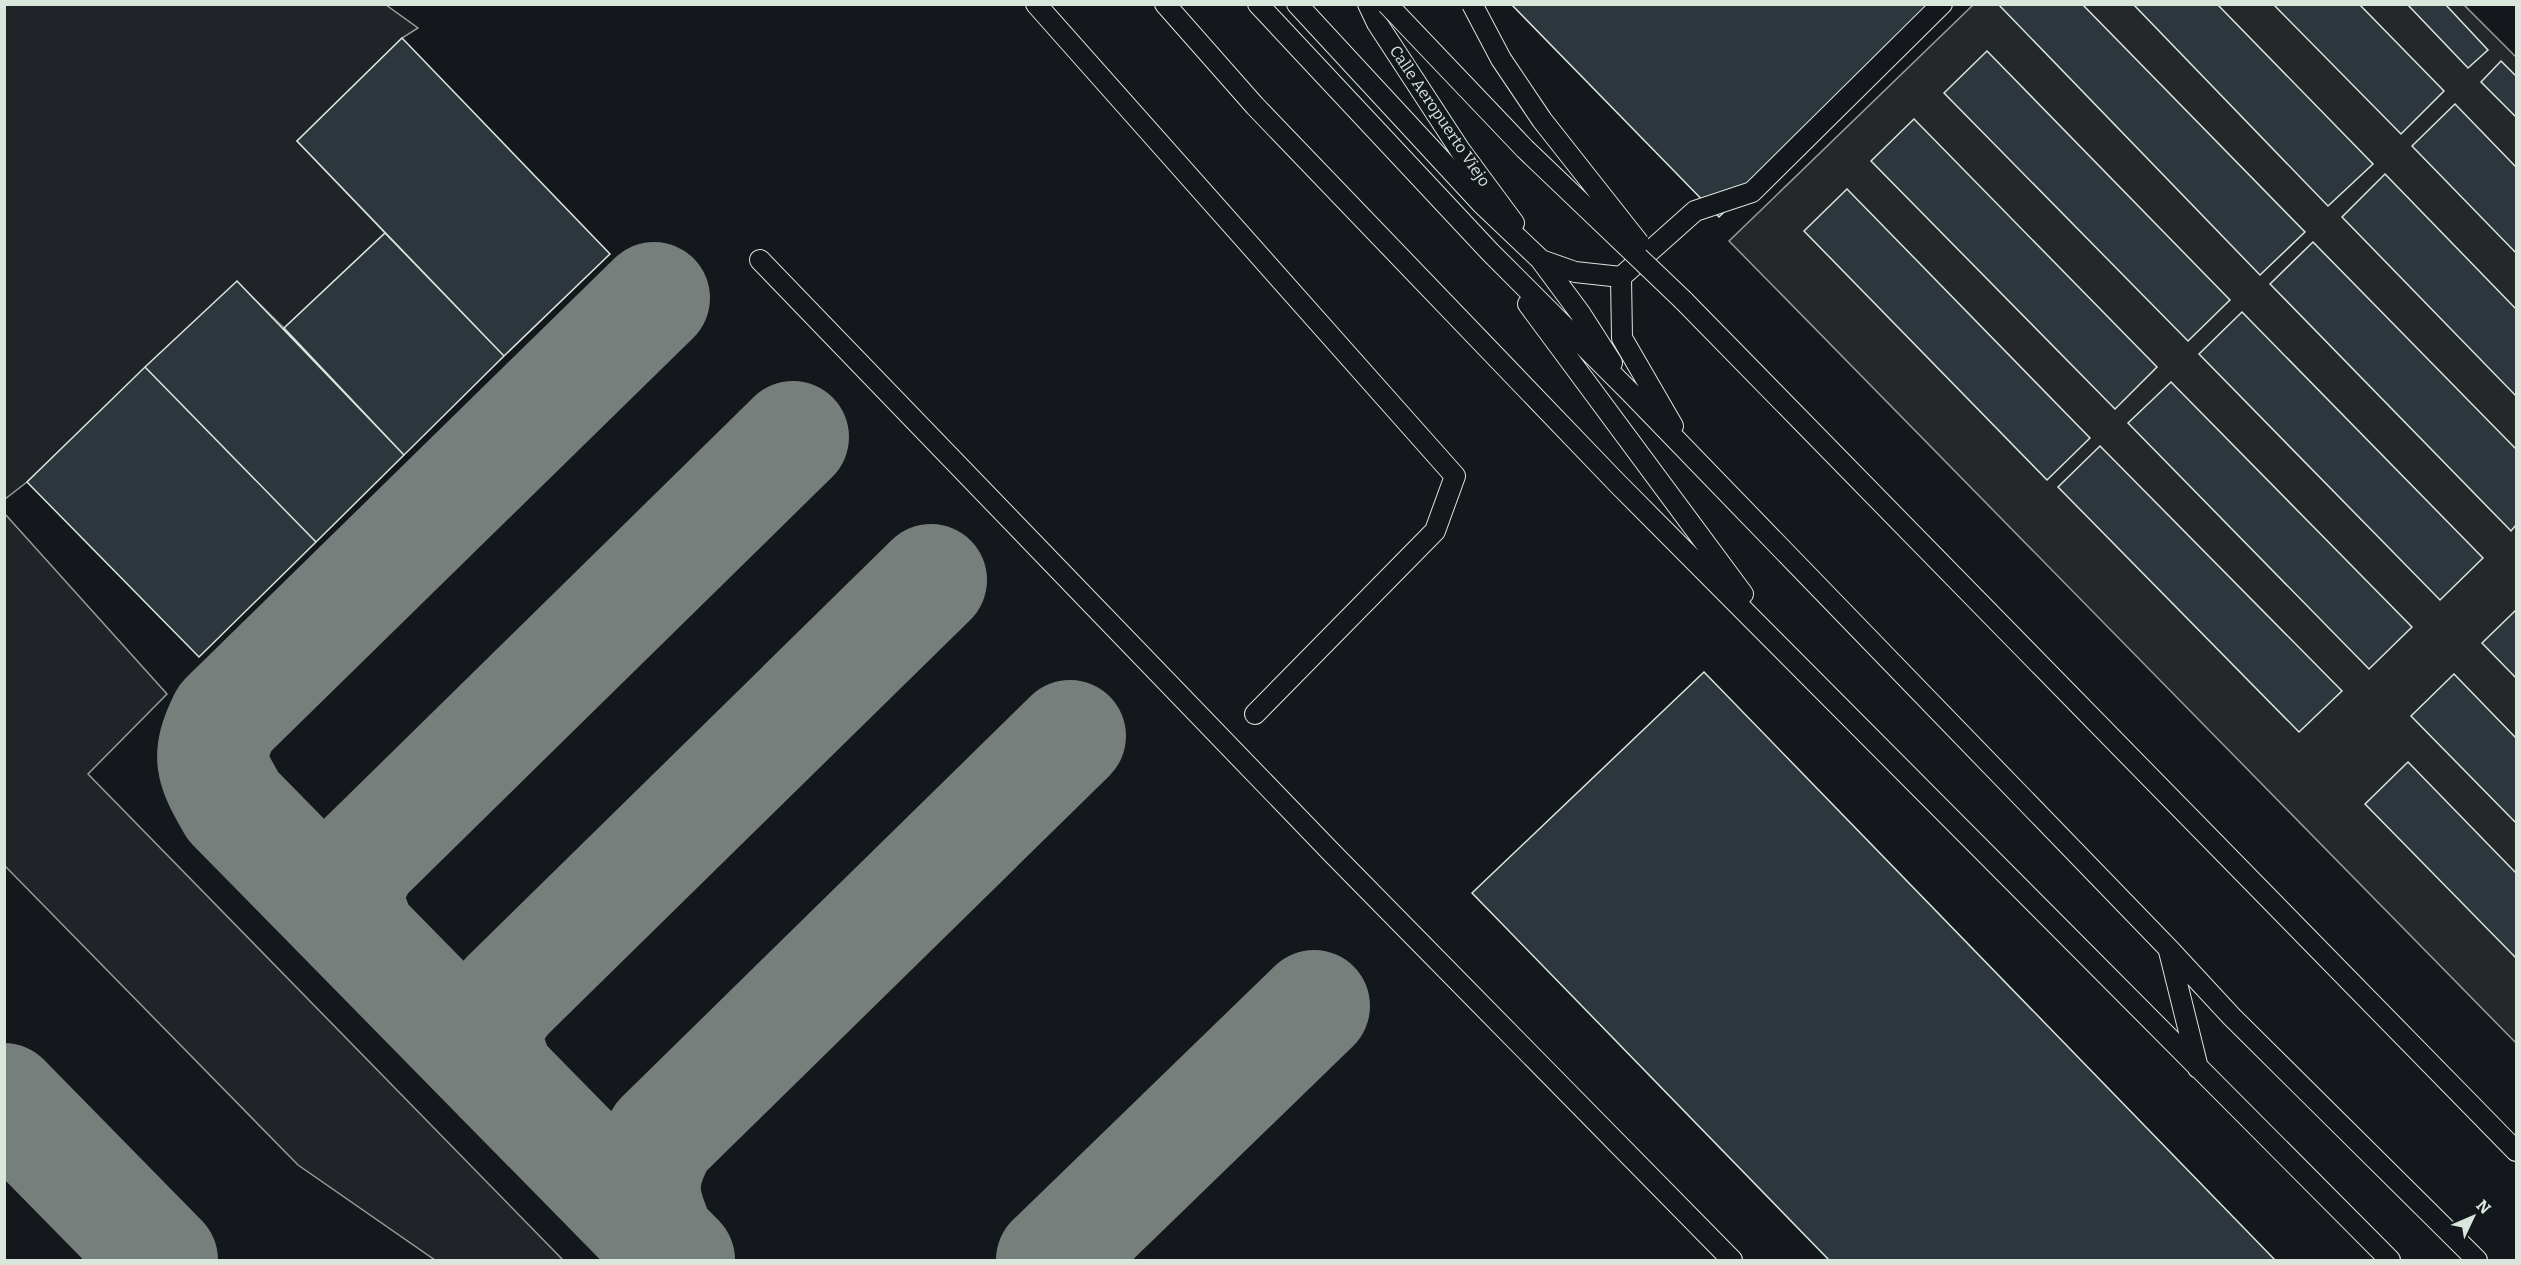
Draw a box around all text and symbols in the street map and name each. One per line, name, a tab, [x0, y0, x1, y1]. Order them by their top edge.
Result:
street label: Calle Aeropuerto Viejo	[1386, 42, 1494, 190]
north arrow	[2443, 1187, 2503, 1247]
text: N	[2472, 1196, 2495, 1218]

